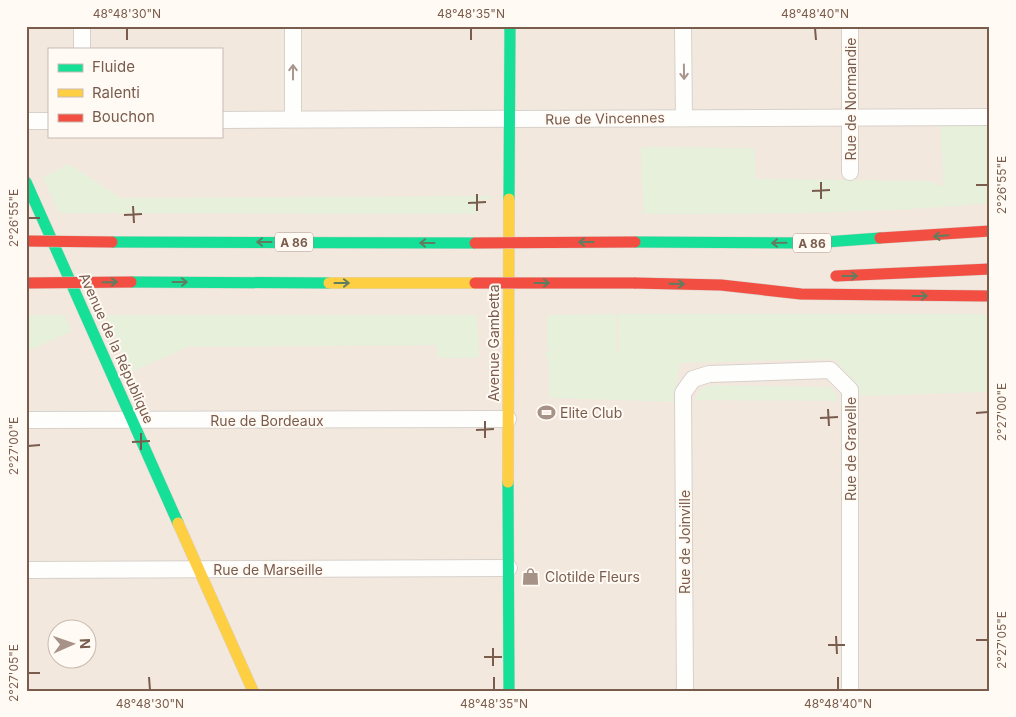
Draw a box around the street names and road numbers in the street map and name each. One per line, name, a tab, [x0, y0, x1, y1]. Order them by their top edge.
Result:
street label: Rue de Normandie	[842, 37, 859, 161]
street label: Rue de Vincennes	[545, 108, 665, 128]
road number: A 86	[275, 232, 313, 252]
road number: A 86	[793, 234, 831, 252]
street label: Avenue de la République	[76, 270, 158, 426]
street label: Avenue Gambetta	[485, 284, 502, 402]
street label: Rue de Gravelle	[842, 397, 859, 501]
street label: Rue de Bordeaux	[210, 412, 324, 429]
street label: Rue de Joinville	[676, 490, 693, 594]
street label: Rue de Marseille	[213, 561, 323, 578]

